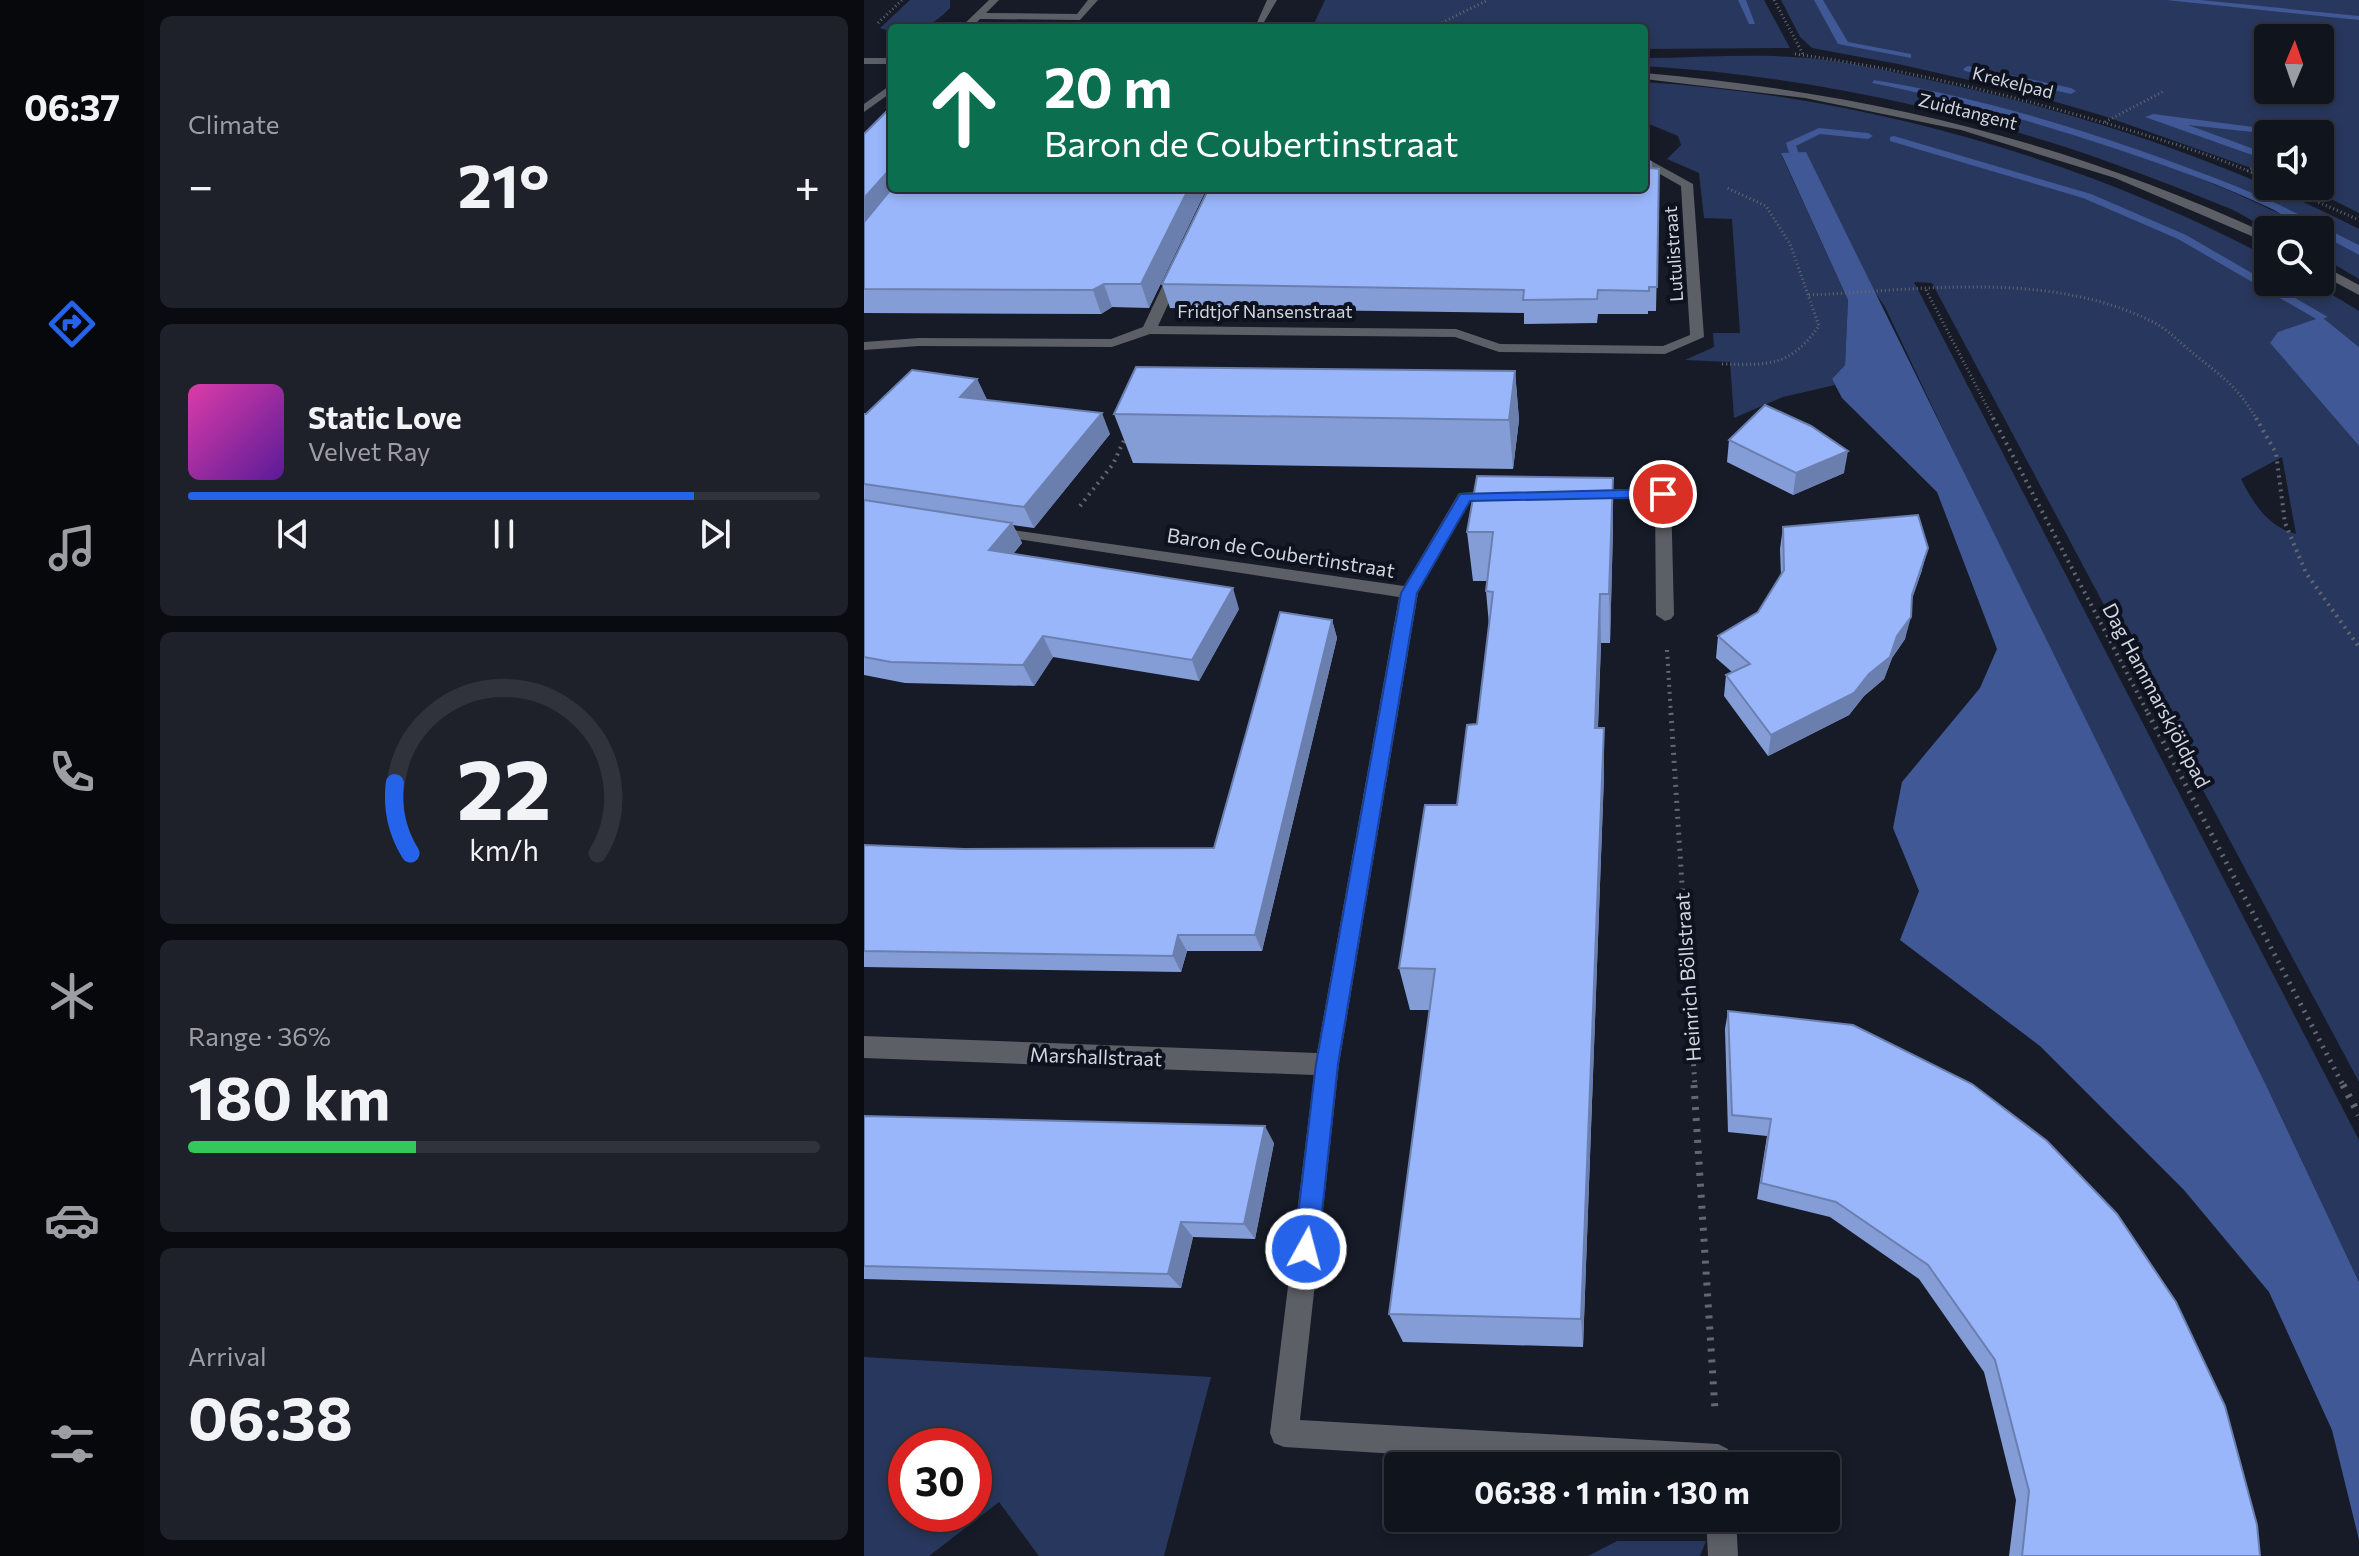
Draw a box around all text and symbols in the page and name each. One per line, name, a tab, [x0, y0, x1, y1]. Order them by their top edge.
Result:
north arrow	[2254, 24, 2334, 104]
map controls	[2254, 24, 2334, 296]
text: 20 m	[1044, 51, 1172, 120]
icon: ahead	[912, 56, 1016, 160]
street label: Krekelpad	[1970, 61, 2056, 103]
text: 06:37	[24, 84, 120, 128]
street label: Zuidtangent	[1916, 88, 2020, 134]
text: Climate	[188, 108, 280, 139]
text: Baron de Coubertinstraat	[1044, 120, 1459, 164]
button: sound	[2254, 120, 2334, 200]
text: 21°	[458, 147, 550, 220]
text: −	[188, 157, 213, 211]
text: +	[794, 157, 820, 211]
street label: Lutulistraat	[1659, 205, 1687, 303]
button: search	[2254, 216, 2334, 296]
icon: directions	[44, 296, 100, 352]
street label: Fridtjof Nansenstraat	[1177, 300, 1353, 322]
text: Static Love	[308, 398, 462, 435]
text: Velvet Ray	[308, 435, 431, 466]
pin	[1629, 460, 1697, 528]
icon: arrive	[1641, 472, 1685, 516]
icon: previous	[271, 512, 315, 556]
icon: pause	[482, 512, 526, 556]
icon: next	[693, 512, 737, 556]
icon: music	[44, 520, 100, 576]
street label: Baron de Coubertinstraat	[1165, 522, 1397, 582]
street label: Dag Hammarskjöldpad	[2098, 599, 2216, 791]
text: 22	[457, 735, 551, 837]
icon: phone	[44, 744, 100, 800]
text: km/h	[469, 832, 539, 867]
street label: Heinrich Böllstraat	[1669, 892, 1705, 1062]
icon: climate	[44, 968, 100, 1024]
text: Range · 36%	[188, 1020, 331, 1051]
street label: Marshallstraat	[1029, 1042, 1163, 1070]
text: 180 km	[188, 1059, 390, 1132]
icon: car	[44, 1192, 100, 1248]
position arrow	[1264, 1207, 1348, 1291]
text: Arrival	[188, 1340, 267, 1371]
text: 06:38	[188, 1379, 353, 1452]
icon: filters	[44, 1416, 100, 1472]
speed limit sign: 30	[888, 1428, 992, 1532]
text: 06:38 · 1 min · 130 m	[1474, 1473, 1750, 1510]

